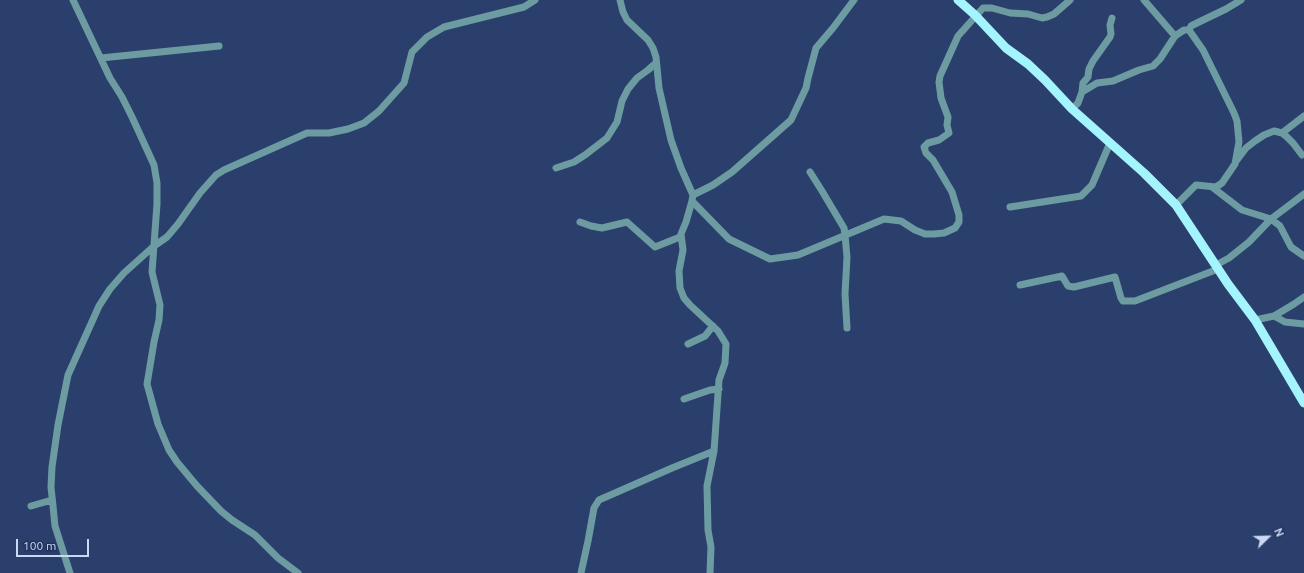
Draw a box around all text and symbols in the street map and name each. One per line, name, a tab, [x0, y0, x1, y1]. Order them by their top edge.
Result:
north arrow	[1248, 517, 1288, 557]
text: N	[1272, 526, 1286, 538]
scale bar	[18, 531, 91, 557]
text: 100 m	[23, 539, 56, 552]

